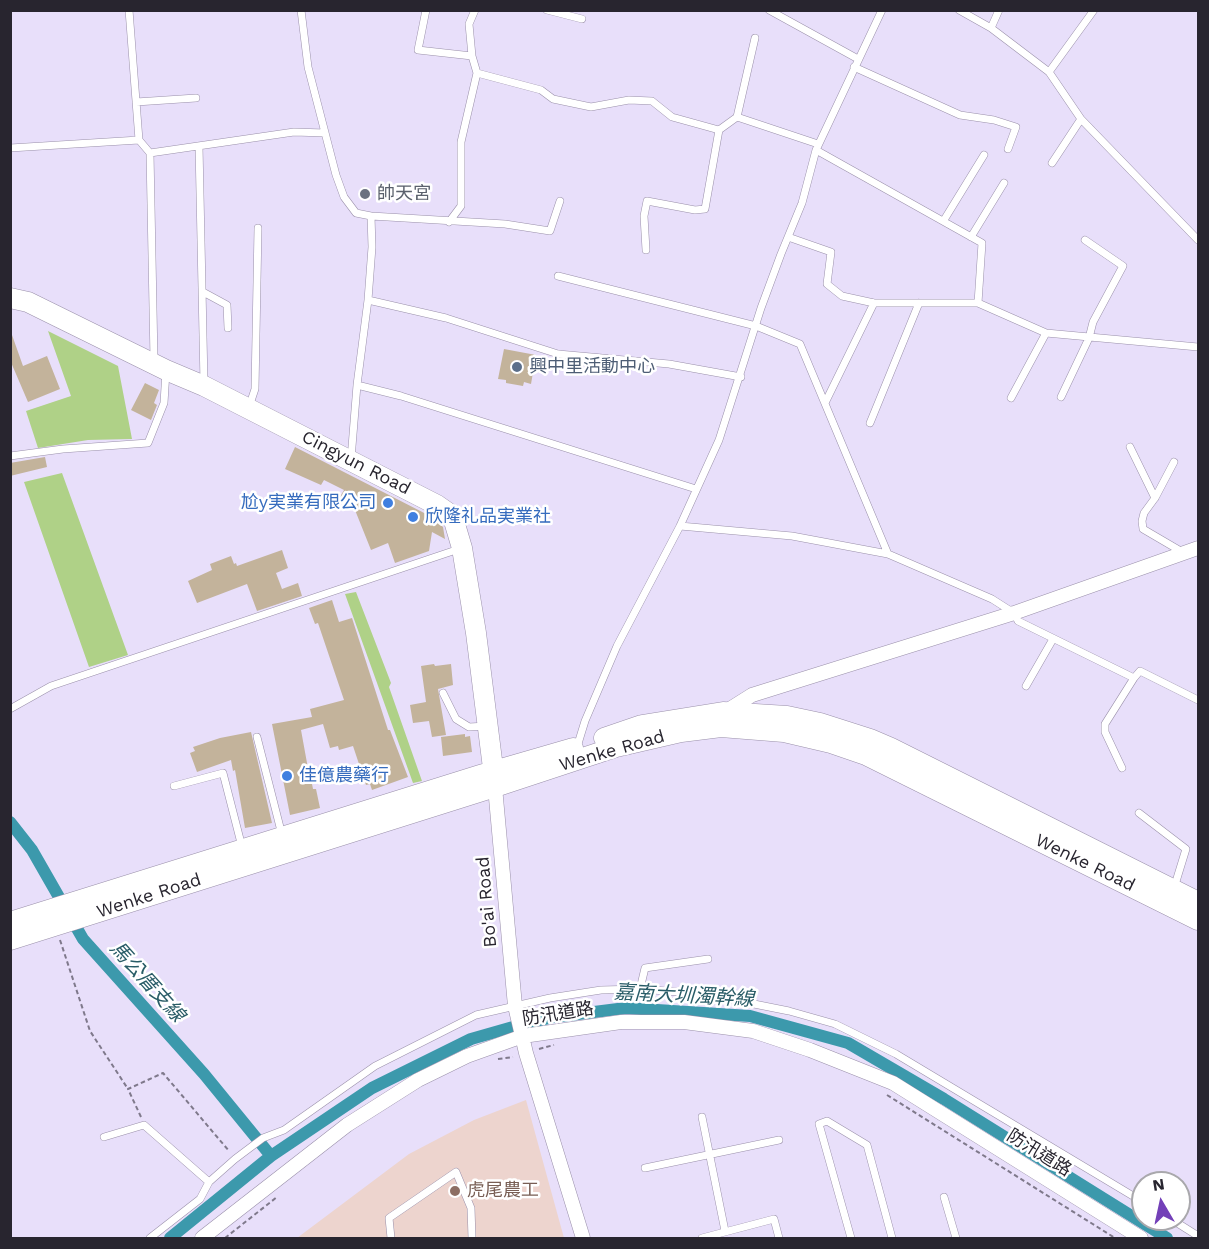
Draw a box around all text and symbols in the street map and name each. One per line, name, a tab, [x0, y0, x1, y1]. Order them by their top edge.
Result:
place label: 帥天宮	[377, 183, 431, 205]
marker: 帥天宮	[358, 187, 372, 201]
place label: 興中里活動中心	[529, 356, 655, 378]
marker: 興中里活動中心	[510, 360, 524, 374]
street label: Cingyun Road	[298, 426, 414, 500]
place label: 尬y実業有限公司	[241, 492, 376, 514]
marker: 尬y実業有限公司	[381, 496, 395, 510]
place label: 欣隆礼品実業社	[425, 506, 551, 528]
marker: 欣隆礼品実業社	[406, 510, 420, 524]
street label: Wenke Road	[557, 726, 667, 776]
place label: 佳億農藥行	[299, 765, 389, 787]
marker: 佳億農藥行	[280, 769, 294, 783]
street label: Wenke Road	[1031, 829, 1139, 897]
street label: Bo'ai Road	[472, 856, 502, 948]
street label: Wenke Road	[94, 869, 204, 923]
water label: 馬公厝支線	[105, 937, 189, 1027]
water label: 嘉南大圳濁幹線	[613, 980, 755, 1012]
street label: 防汛道路	[521, 998, 595, 1030]
street label: 防汛道路	[1003, 1125, 1075, 1181]
north arrow	[1131, 1171, 1191, 1231]
text: N	[1151, 1174, 1166, 1195]
place label: 虎尾農工	[467, 1180, 539, 1202]
marker: 虎尾農工	[448, 1184, 462, 1198]

